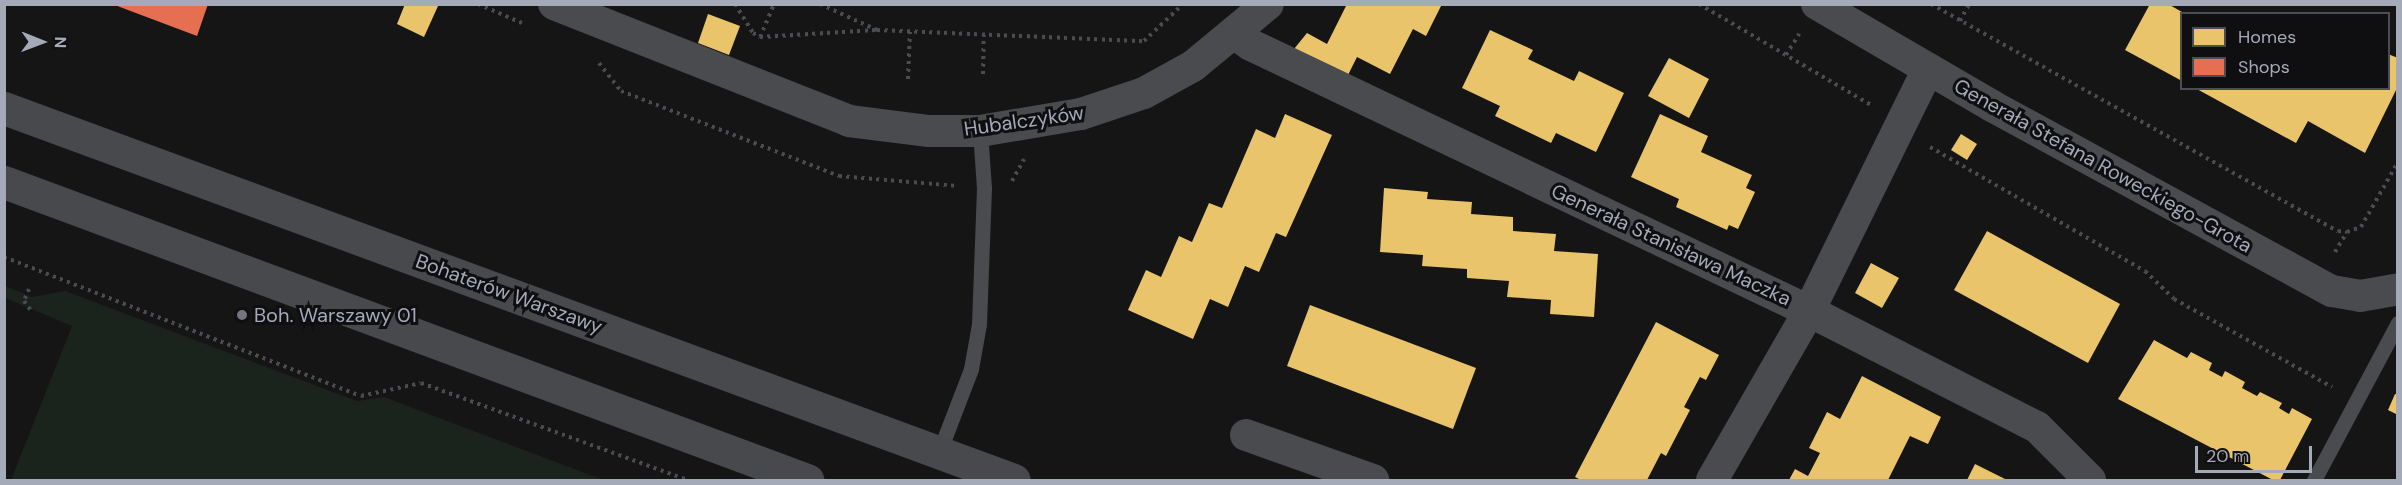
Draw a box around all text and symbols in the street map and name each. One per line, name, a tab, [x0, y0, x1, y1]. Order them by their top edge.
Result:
north arrow	[12, 12, 72, 72]
legend	[2180, 12, 2390, 90]
text: Homes	[2238, 25, 2296, 49]
text: N	[50, 36, 71, 48]
text: Shops	[2238, 55, 2290, 79]
street label: Generała Stefana Roweckiego-Grota	[1950, 74, 2256, 258]
street label: Hubalczyków	[963, 101, 1085, 141]
street label: Generała Stanisława Maczka	[1547, 179, 1795, 311]
street label: Bohaterów Warszawy	[412, 249, 606, 339]
place label: Boh. Warszawy 01	[254, 303, 417, 327]
marker: Boh. Warszawy 01	[235, 308, 249, 322]
scale bar	[2198, 434, 2315, 472]
text: 20 m	[2206, 444, 2249, 468]

